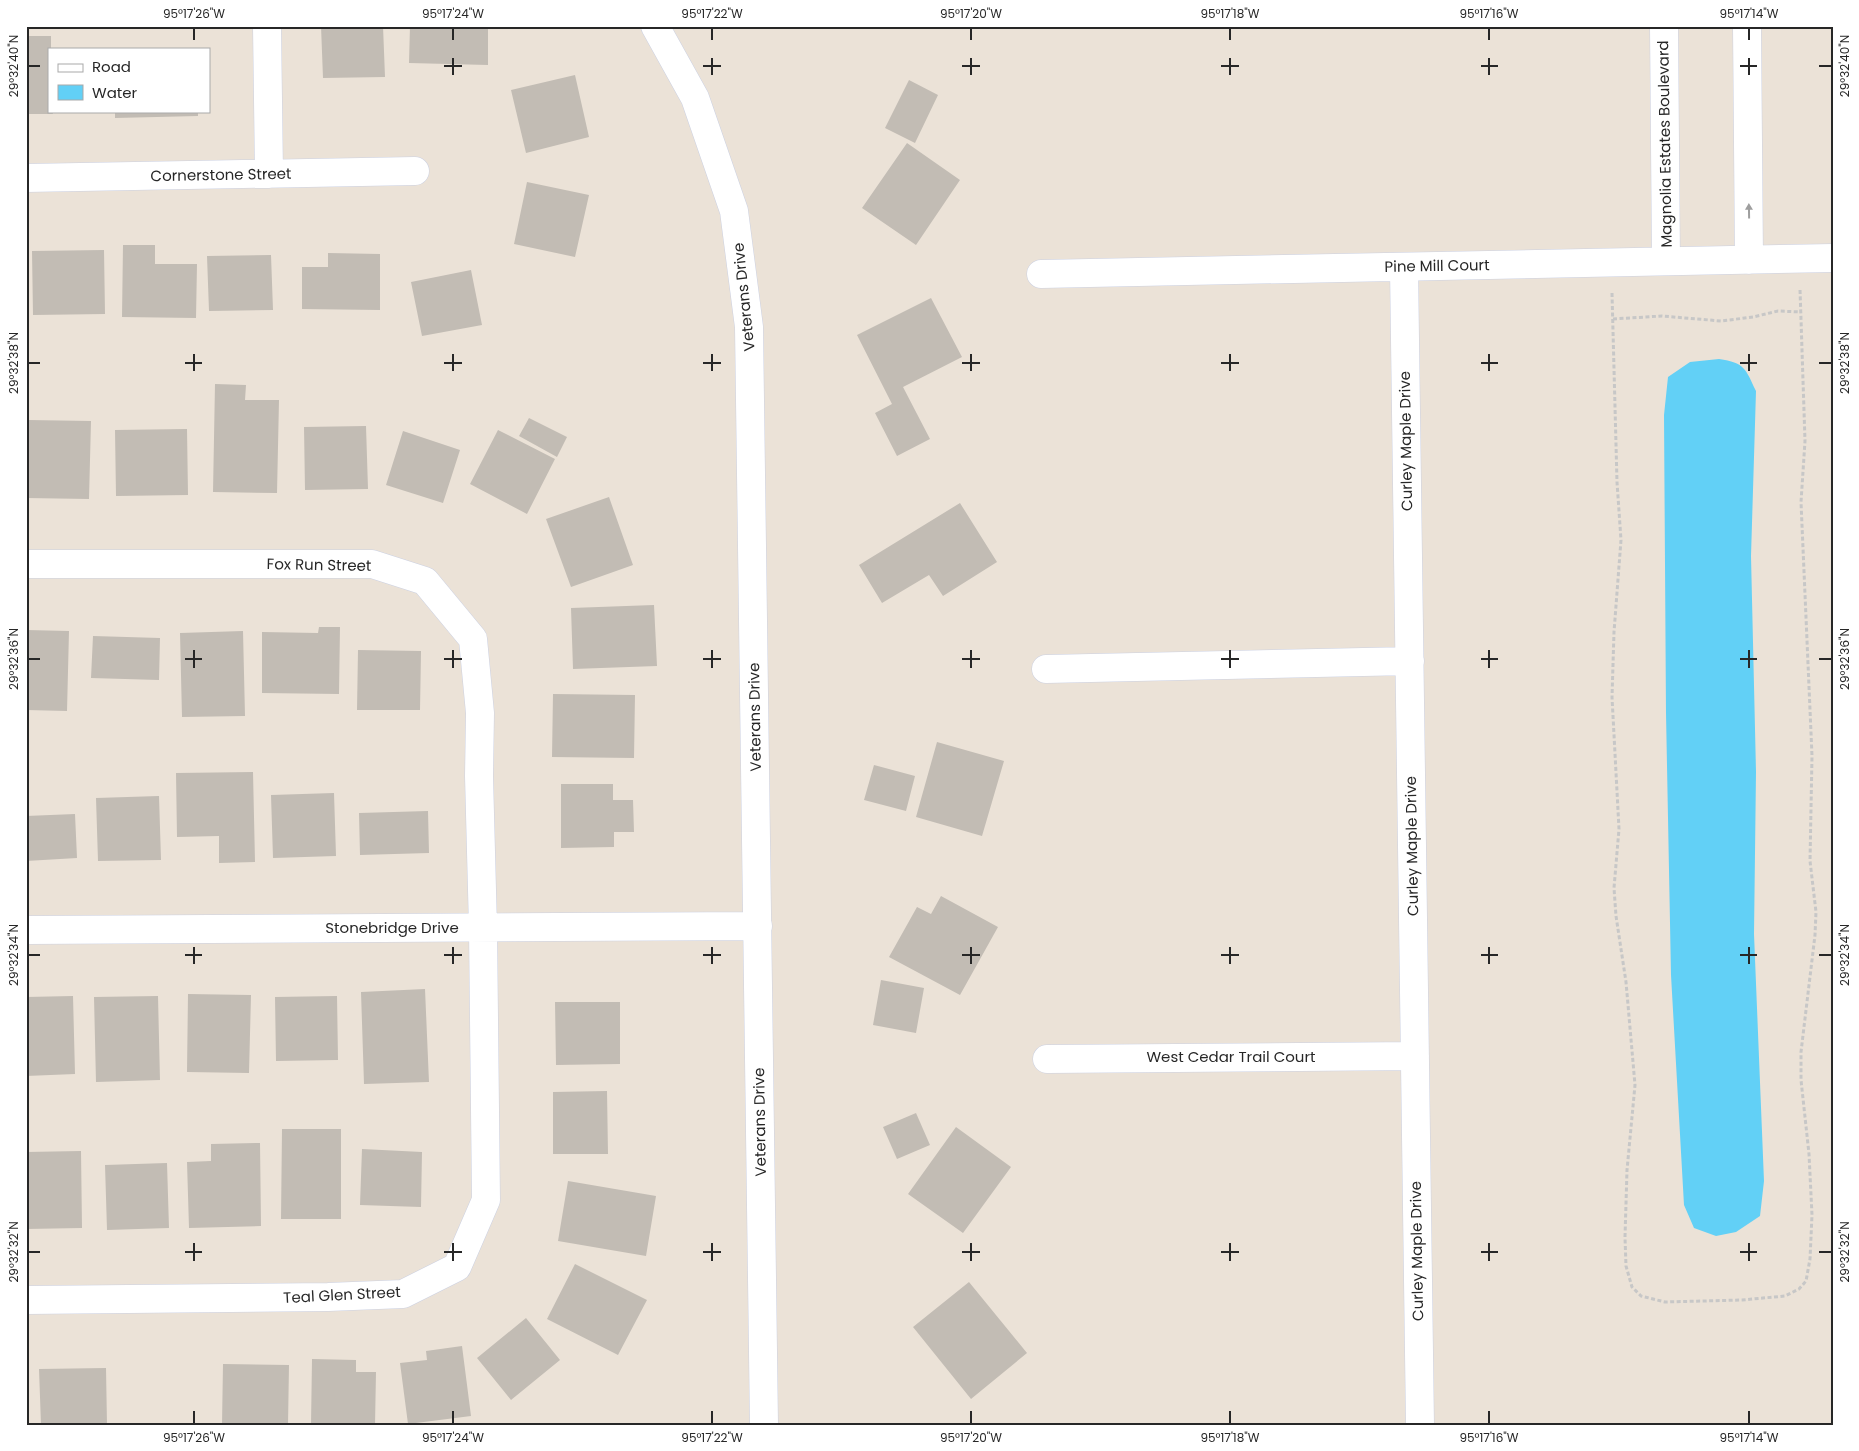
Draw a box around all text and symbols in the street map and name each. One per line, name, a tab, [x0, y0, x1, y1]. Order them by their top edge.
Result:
text: 95°17'26"W	[163, 5, 225, 22]
text: 95°17'24"W	[422, 5, 484, 22]
text: 95°17'22"W	[681, 5, 743, 22]
text: 95°17'20"W	[940, 5, 1002, 22]
text: 95°17'18"W	[1201, 5, 1260, 22]
text: 95°17'16"W	[1460, 5, 1519, 22]
text: 95°17'14"W	[1720, 5, 1779, 22]
text: 29°32'40"N	[5, 35, 22, 97]
text: 29°32'40"N	[1836, 35, 1853, 97]
street label: Magnolia Estates Boulevard	[1652, 40, 1677, 248]
legend	[48, 48, 210, 112]
text: Road	[92, 56, 131, 77]
text: Water	[92, 82, 138, 103]
street label: Cornerstone Street	[150, 163, 292, 186]
one-way arrow	[1744, 203, 1752, 219]
street label: Veterans Drive	[727, 242, 760, 352]
street label: Pine Mill Court	[1384, 254, 1490, 277]
text: 29°32'38"N	[5, 332, 22, 394]
text: 29°32'38"N	[1836, 332, 1853, 394]
street label: Curley Maple Drive	[1394, 371, 1417, 511]
street label: Fox Run Street	[267, 553, 371, 576]
text: 29°32'36"N	[5, 628, 22, 690]
text: 29°32'36"N	[1836, 628, 1853, 690]
street label: Veterans Drive	[743, 662, 766, 772]
street label: Curley Maple Drive	[1400, 776, 1423, 916]
street label: Stonebridge Drive	[325, 917, 459, 938]
text: 29°32'34"N	[5, 924, 22, 986]
text: 29°32'34"N	[1836, 924, 1853, 986]
street label: West Cedar Trail Court	[1146, 1046, 1316, 1067]
street label: Veterans Drive	[748, 1067, 771, 1177]
street label: Curley Maple Drive	[1405, 1181, 1428, 1321]
text: 29°32'32"N	[5, 1221, 22, 1283]
text: 29°32'32"N	[1836, 1221, 1853, 1283]
street label: Teal Glen Street	[283, 1281, 401, 1308]
text: 95°17'26"W	[163, 1429, 225, 1446]
text: 95°17'24"W	[422, 1429, 484, 1446]
text: 95°17'22"W	[681, 1429, 743, 1446]
text: 95°17'20"W	[940, 1429, 1002, 1446]
text: 95°17'18"W	[1201, 1429, 1260, 1446]
text: 95°17'16"W	[1460, 1429, 1519, 1446]
text: 95°17'14"W	[1720, 1429, 1779, 1446]

